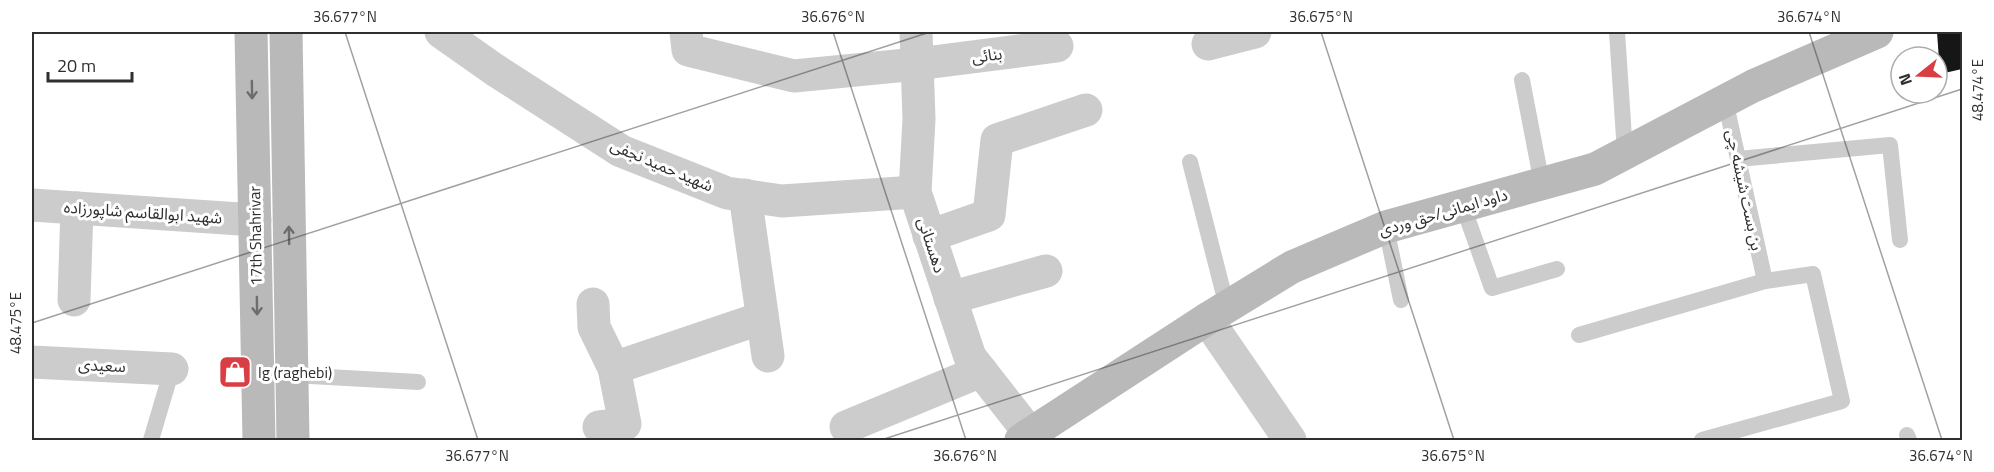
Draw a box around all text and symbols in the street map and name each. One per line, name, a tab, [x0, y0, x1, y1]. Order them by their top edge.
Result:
text: 36.677°N	[313, 5, 377, 28]
text: 36.676°N	[801, 5, 865, 28]
text: 36.675°N	[1289, 5, 1353, 28]
text: 36.674°N	[1777, 5, 1841, 28]
street label: بنائی	[970, 41, 1004, 69]
scale bar	[48, 45, 132, 83]
north arrow	[1889, 45, 1949, 105]
text: 20 m	[57, 52, 96, 79]
text: 48.474°E	[1966, 59, 1989, 121]
text: N	[1892, 71, 1918, 89]
one-way arrow	[246, 79, 258, 99]
street label: بن بست شیشه چی	[1720, 127, 1770, 253]
street label: شهید حمید نجفی	[607, 133, 717, 197]
street label: داود ایمانی/حق وردی	[1376, 182, 1510, 242]
street label: 17th Shahrivar	[242, 185, 268, 286]
street label: شهید ابوالقاسم شاپورزاده	[63, 194, 223, 231]
street label: دهستانی	[912, 214, 952, 276]
one-way arrow	[284, 226, 295, 246]
text: 48.475°E	[4, 292, 27, 354]
one-way arrow	[251, 295, 263, 315]
street label: سعیدی	[78, 352, 126, 378]
shop icon: lg (raghebi)	[217, 354, 253, 390]
place label: lg (raghebi)	[258, 360, 332, 384]
text: 36.677°N	[445, 444, 509, 467]
text: 36.676°N	[933, 444, 997, 467]
text: 36.675°N	[1421, 444, 1485, 467]
text: 36.674°N	[1909, 444, 1973, 467]

